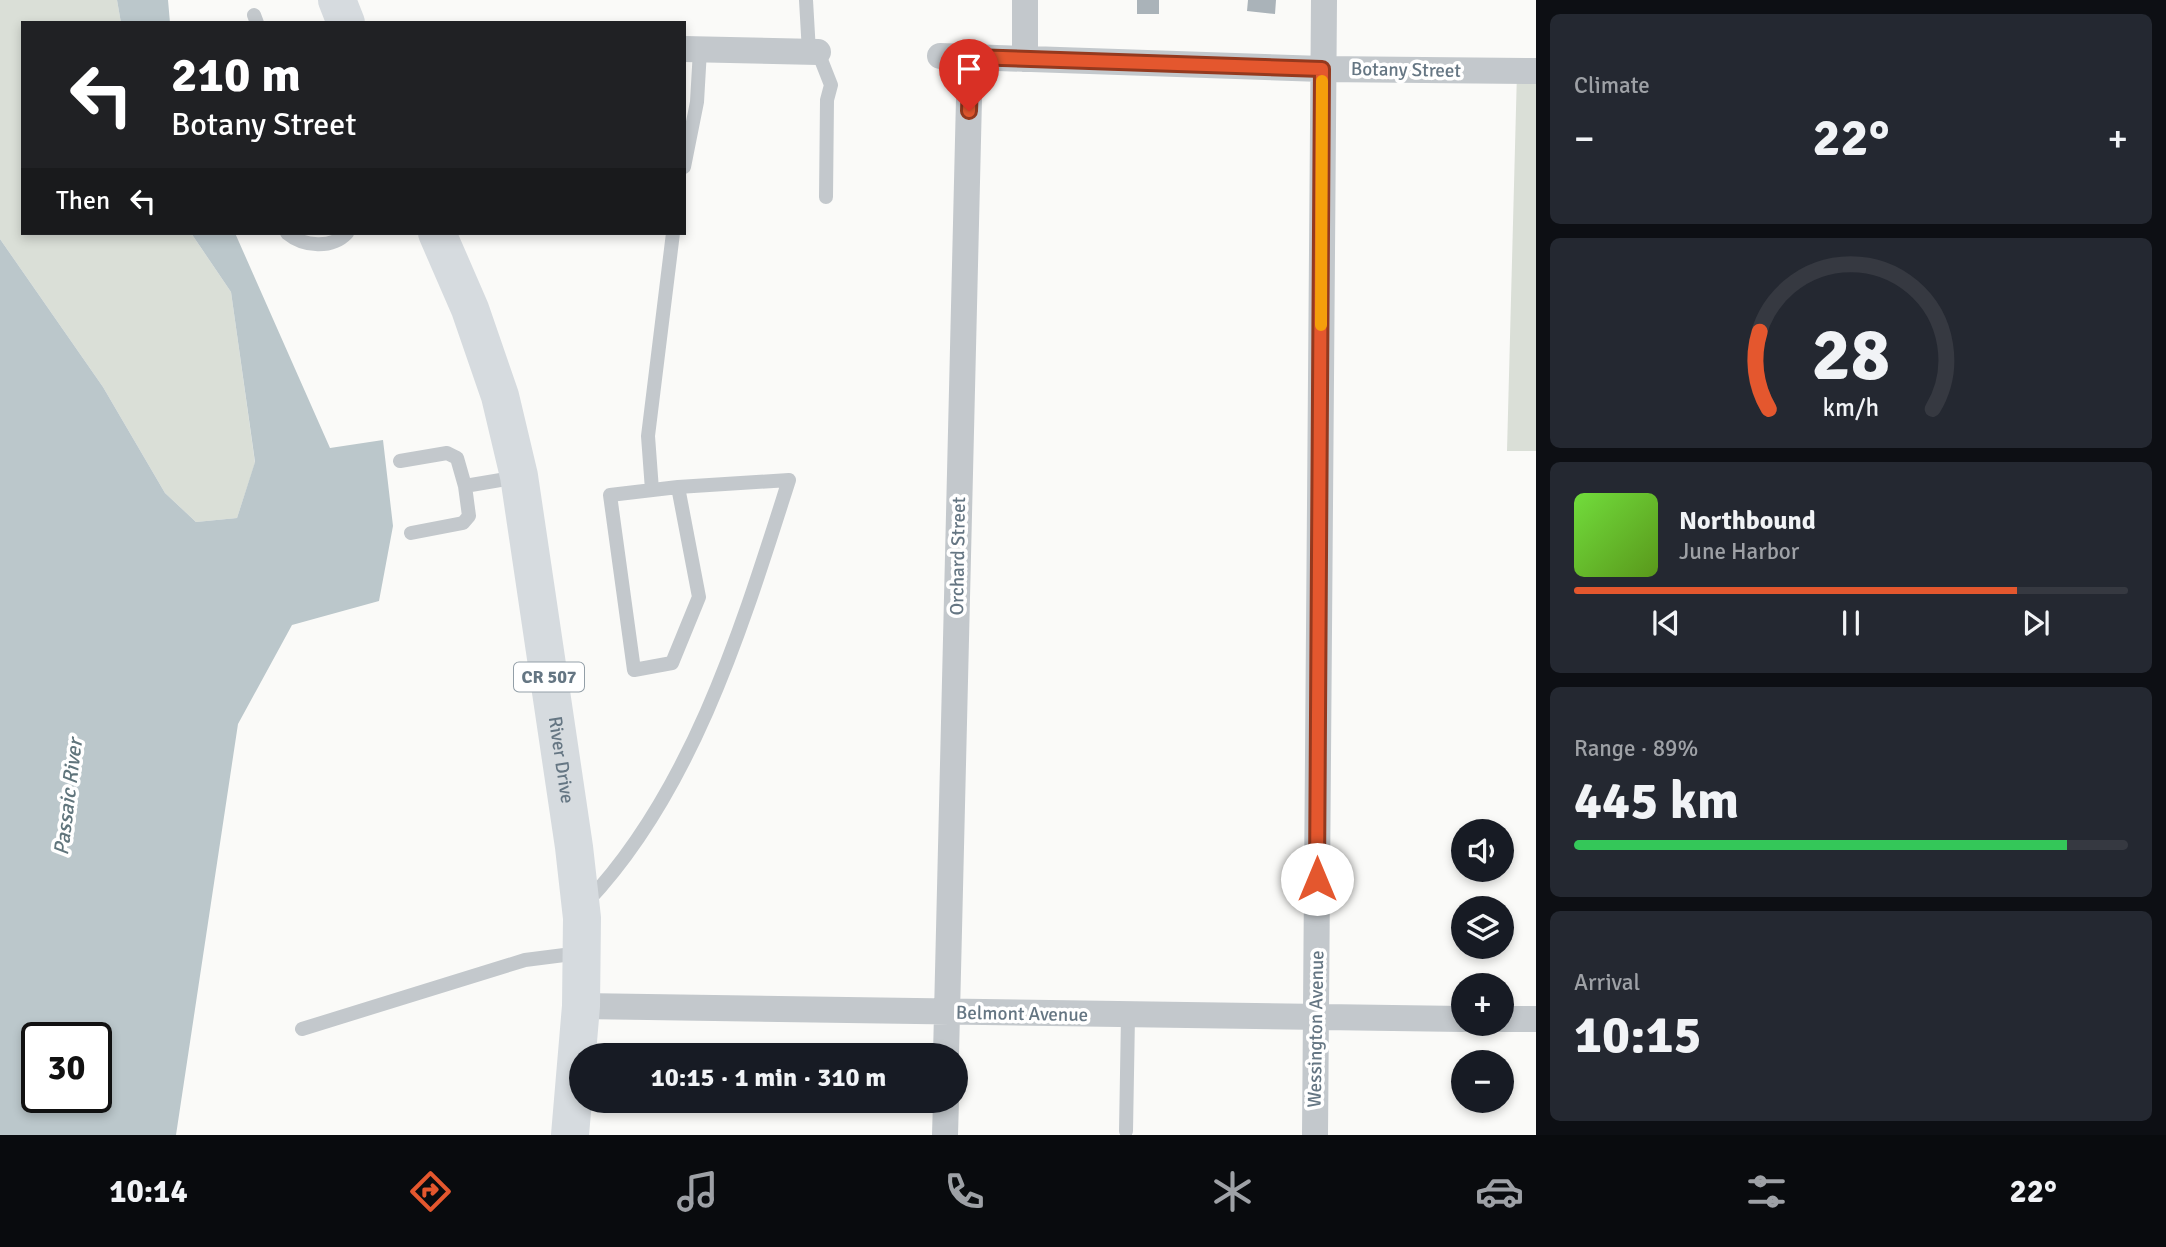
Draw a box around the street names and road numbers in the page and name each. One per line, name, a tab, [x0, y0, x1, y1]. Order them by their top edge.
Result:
street label: Botany Street	[1351, 57, 1462, 83]
street label: Orchard Street	[945, 496, 971, 616]
road number: CR 507	[514, 662, 584, 692]
street label: River Drive	[543, 714, 579, 805]
street label: Wessington Avenue	[1303, 950, 1329, 1108]
street label: Belmont Avenue	[956, 1001, 1088, 1027]

